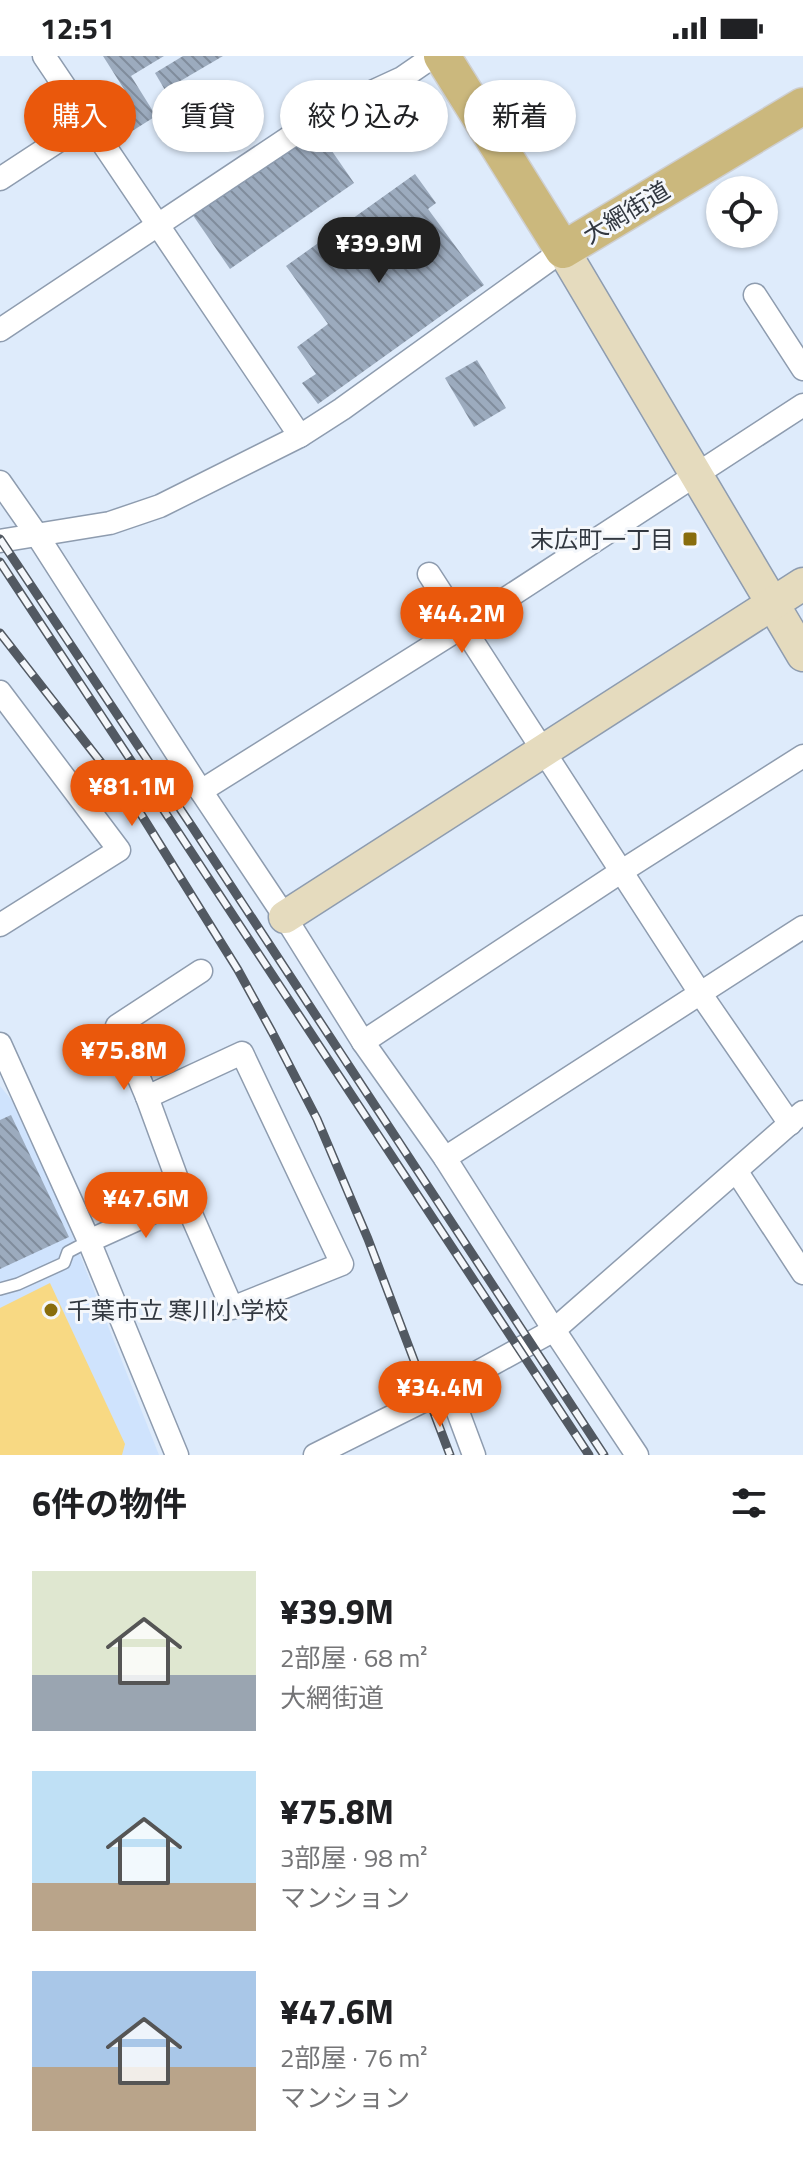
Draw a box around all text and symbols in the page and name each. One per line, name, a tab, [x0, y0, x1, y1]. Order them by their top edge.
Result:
text: 12:51	[40, 5, 115, 51]
chip: 購入	[24, 80, 136, 152]
chip: 賃貸	[152, 80, 264, 152]
chip: 絞り込み	[280, 80, 448, 152]
chip: 新着	[464, 80, 576, 152]
street label: 大網街道	[576, 172, 676, 252]
map controls	[706, 176, 778, 248]
button: locate	[706, 176, 778, 248]
pin: ¥39.9M	[314, 217, 444, 285]
text: ¥39.9M	[335, 223, 423, 262]
place label: 末広町一丁目	[530, 521, 674, 557]
marker: 末広町一丁目	[681, 530, 699, 548]
pin: ¥44.2M	[397, 587, 527, 655]
text: ¥44.2M	[418, 593, 506, 632]
pin: ¥81.1M	[67, 760, 197, 828]
text: ¥81.1M	[88, 766, 176, 805]
pin: ¥75.8M	[59, 1024, 189, 1092]
text: ¥75.8M	[80, 1030, 168, 1069]
pin: ¥47.6M	[81, 1172, 211, 1240]
text: ¥47.6M	[102, 1178, 190, 1217]
place label: 千葉市立 寒川小学校	[67, 1292, 288, 1328]
marker: 千葉市立 寒川小学校	[42, 1301, 60, 1319]
pin: ¥34.4M	[375, 1361, 505, 1429]
text: ¥34.4M	[396, 1367, 484, 1406]
text: 6件の物件	[32, 1477, 187, 1529]
icon: filters	[727, 1481, 771, 1525]
text: ¥39.9M	[280, 1585, 394, 1637]
icon: home	[96, 1603, 192, 1699]
text: 2部屋 · 68 m²	[280, 1638, 428, 1677]
text: 大網街道	[280, 1678, 384, 1717]
text: ¥75.8M	[280, 1785, 394, 1837]
icon: home	[96, 1803, 192, 1899]
text: 3部屋 · 98 m²	[280, 1838, 428, 1877]
text: マンション	[280, 1878, 410, 1917]
text: ¥47.6M	[280, 1985, 394, 2037]
icon: home	[96, 2003, 192, 2099]
text: 2部屋 · 76 m²	[280, 2038, 428, 2077]
text: マンション	[280, 2078, 410, 2117]

